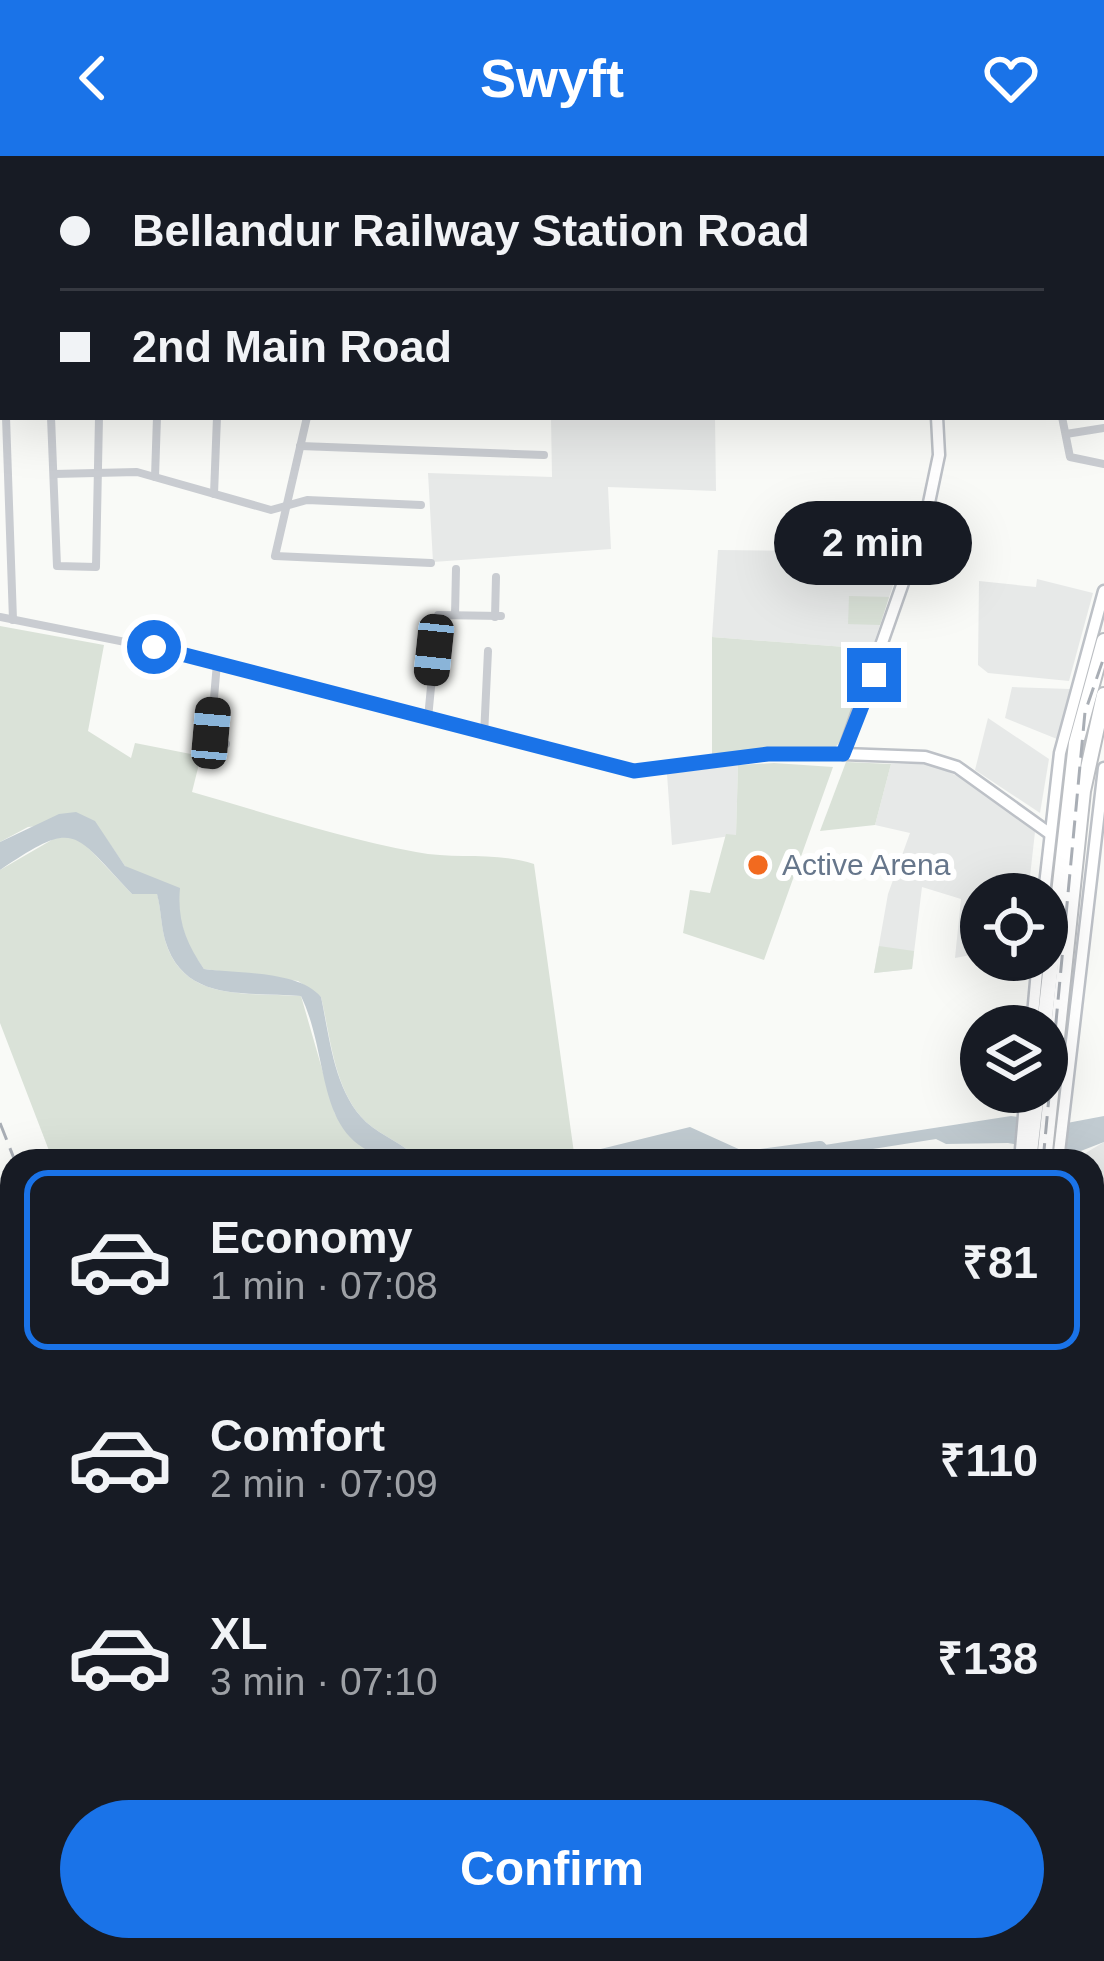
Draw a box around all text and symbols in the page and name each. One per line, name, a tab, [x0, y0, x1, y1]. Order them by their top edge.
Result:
icon: back	[60, 45, 126, 111]
icon: heart	[978, 45, 1044, 111]
text: Swyft	[480, 48, 624, 108]
text: Bellandur Railway Station Road	[132, 205, 810, 256]
text: 2nd Main Road	[132, 321, 452, 372]
callout: 2 min	[775, 501, 973, 585]
text: 2 min	[822, 521, 924, 564]
car	[412, 612, 456, 688]
route start	[127, 620, 181, 674]
route end	[847, 648, 901, 702]
car	[190, 696, 232, 770]
place label: Active Arena	[782, 848, 951, 881]
marker: Active Arena	[745, 852, 771, 878]
map controls	[960, 873, 1068, 1113]
button: locate	[960, 873, 1068, 981]
button: layers	[960, 1005, 1068, 1113]
icon: car	[66, 1206, 174, 1314]
text: Economy	[210, 1212, 413, 1263]
text: ₹81	[962, 1237, 1038, 1288]
text: 1 min · 07:08	[210, 1264, 438, 1307]
icon: car	[66, 1404, 174, 1512]
text: Comfort	[210, 1410, 385, 1461]
text: ₹110	[940, 1435, 1038, 1486]
text: 2 min · 07:09	[210, 1462, 438, 1505]
icon: car	[66, 1602, 174, 1710]
text: XL	[210, 1608, 268, 1659]
text: ₹138	[937, 1633, 1038, 1684]
text: 3 min · 07:10	[210, 1660, 438, 1703]
button: Confirm	[60, 1800, 1044, 1938]

